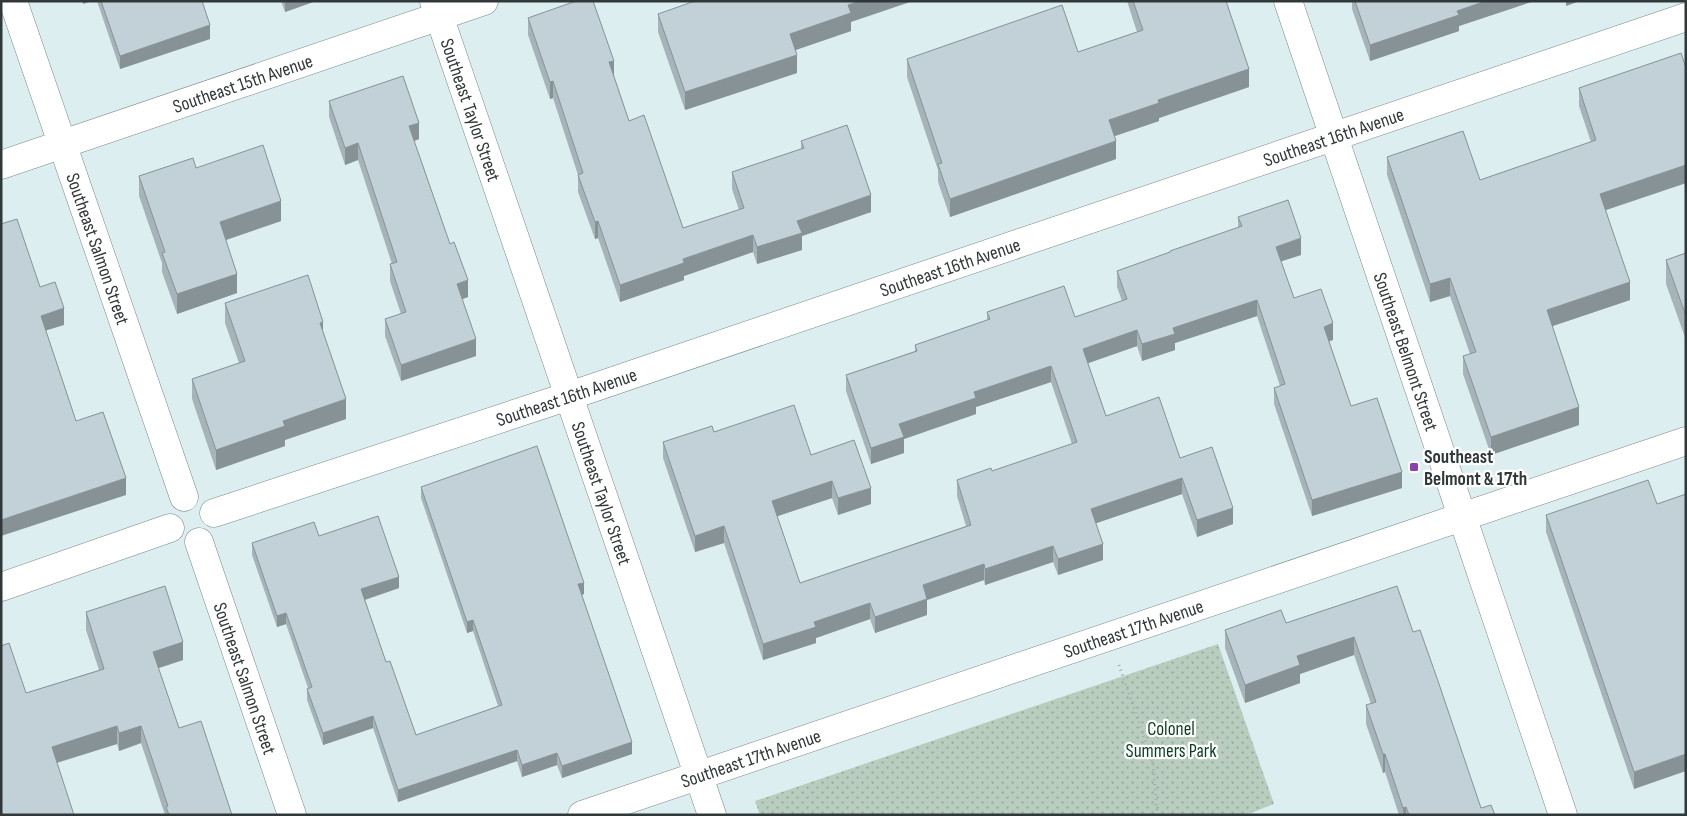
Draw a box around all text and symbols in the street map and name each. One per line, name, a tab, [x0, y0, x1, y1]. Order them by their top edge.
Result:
street label: Southeast Taylor Street	[435, 36, 505, 185]
street label: Southeast 15th Avenue	[170, 50, 316, 119]
street label: Southeast 16th Avenue	[1261, 104, 1407, 173]
street label: Southeast Salmon Street	[60, 170, 134, 328]
street label: Southeast 16th Avenue	[877, 234, 1024, 303]
street label: Southeast Belmont Street	[1368, 270, 1442, 434]
street label: Southeast 16th Avenue	[493, 364, 640, 432]
street label: Southeast Taylor Street	[566, 419, 636, 568]
place label: Southeast Belmont & 17th	[1424, 446, 1527, 491]
marker: Southeast Belmont & 17th	[1408, 461, 1420, 473]
street label: Southeast 17th Avenue	[1061, 595, 1207, 664]
street label: Southeast Salmon Street	[208, 600, 281, 758]
park label: Colonel Summers Park	[1126, 718, 1217, 763]
street label: Southeast 17th Avenue	[678, 725, 824, 794]

